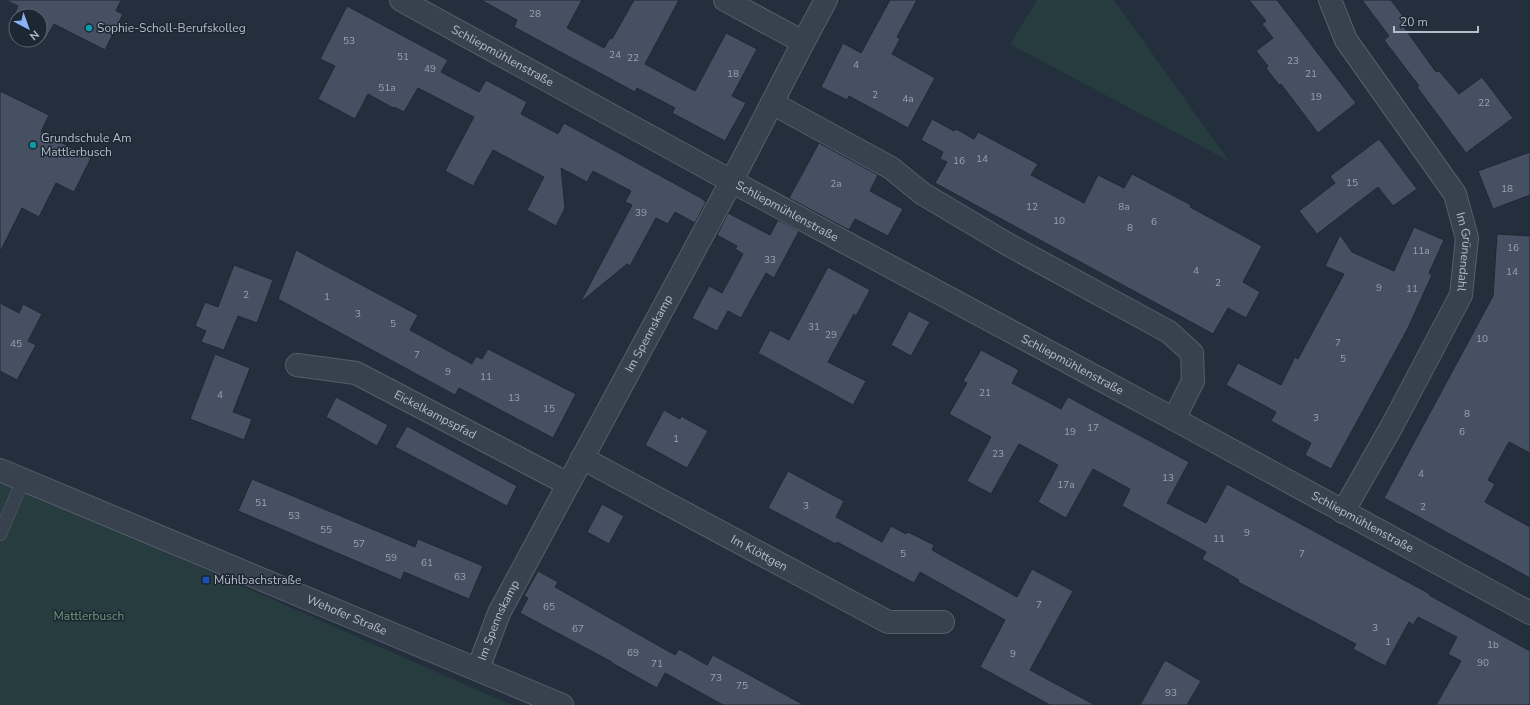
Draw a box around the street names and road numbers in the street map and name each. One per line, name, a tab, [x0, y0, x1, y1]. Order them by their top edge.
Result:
street label: Schliepmühlenstraße	[449, 21, 557, 90]
street label: Schliepmühlenstraße	[733, 177, 841, 245]
street label: Im Grünendahl	[1452, 210, 1475, 293]
street label: Im Spennskamp	[621, 292, 676, 375]
street label: Schliepmühlenstraße	[1018, 330, 1127, 399]
street label: Eickelkampspfad	[391, 386, 479, 443]
street label: Schliepmühlenstraße	[1308, 487, 1417, 556]
street label: Im Klöttgen	[728, 531, 791, 575]
street label: Im Spennskamp	[474, 577, 523, 663]
street label: Wehofer Straße	[304, 591, 390, 639]

